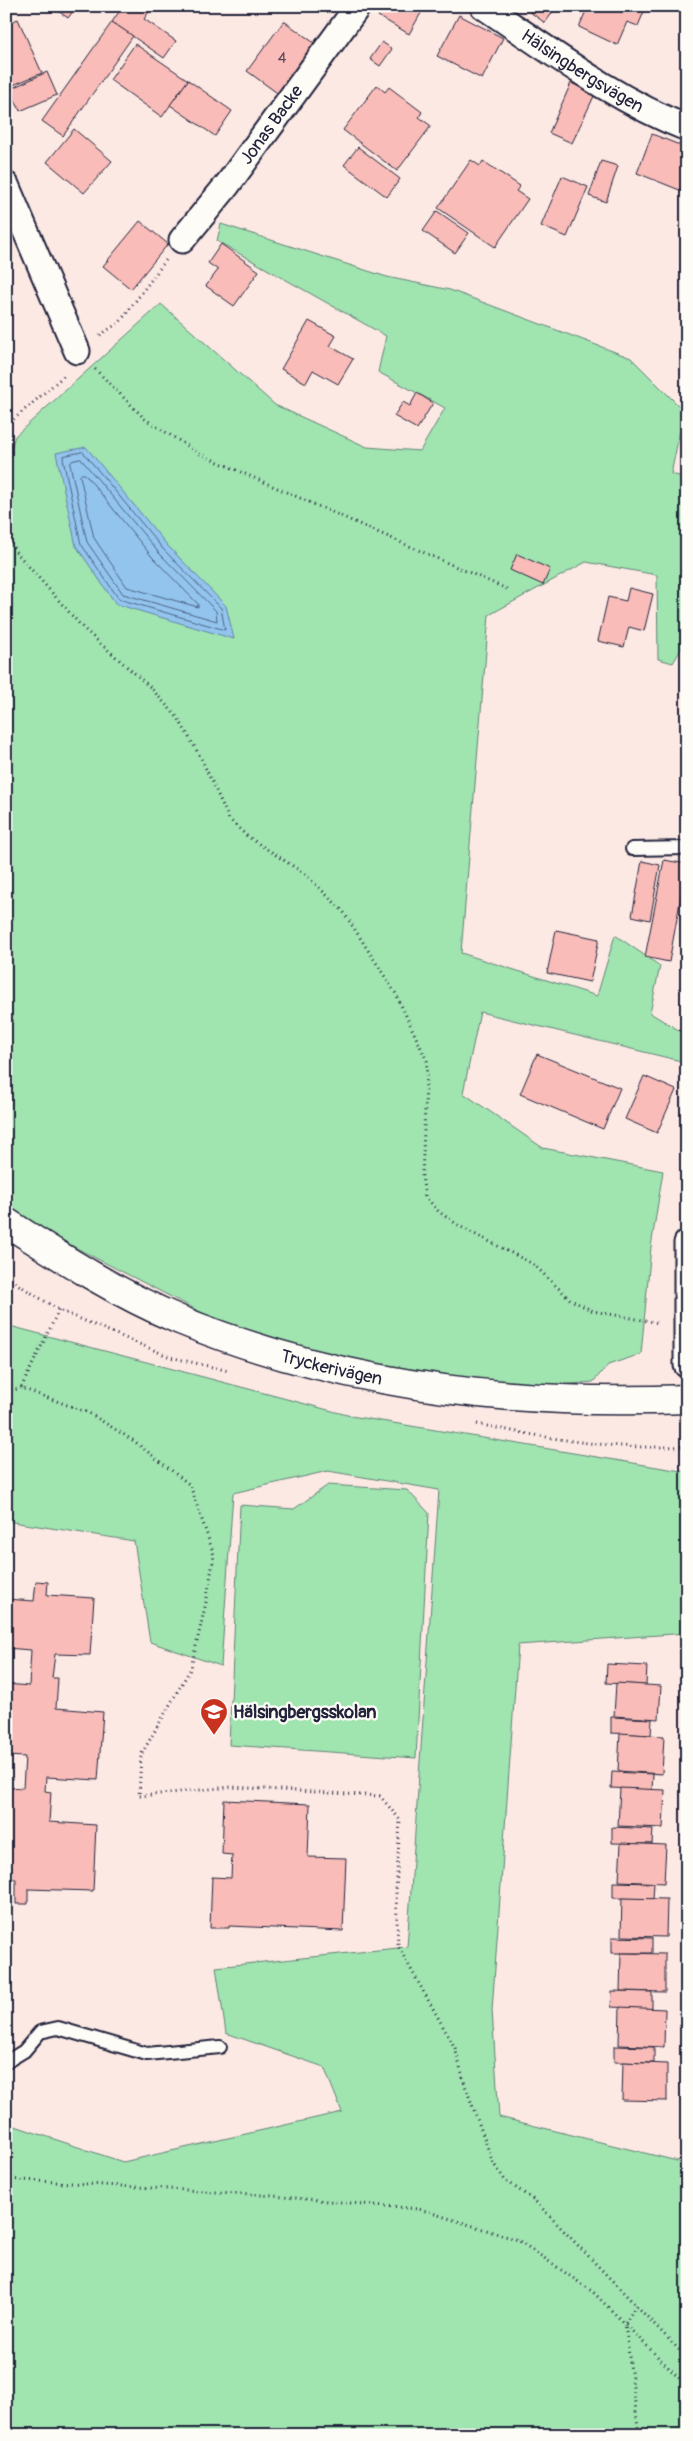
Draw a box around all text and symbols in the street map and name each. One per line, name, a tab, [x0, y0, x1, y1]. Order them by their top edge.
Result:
street label: Hälsingbergsvägen	[517, 24, 648, 118]
house number: 4	[278, 49, 287, 68]
street label: Jonas Backe	[235, 80, 308, 169]
street label: Tryckerivägen	[278, 1344, 384, 1390]
school or university icon: Hälsingbergsskolan	[199, 1697, 229, 1736]
place label: Hälsingbergsskolan	[233, 1701, 376, 1724]

